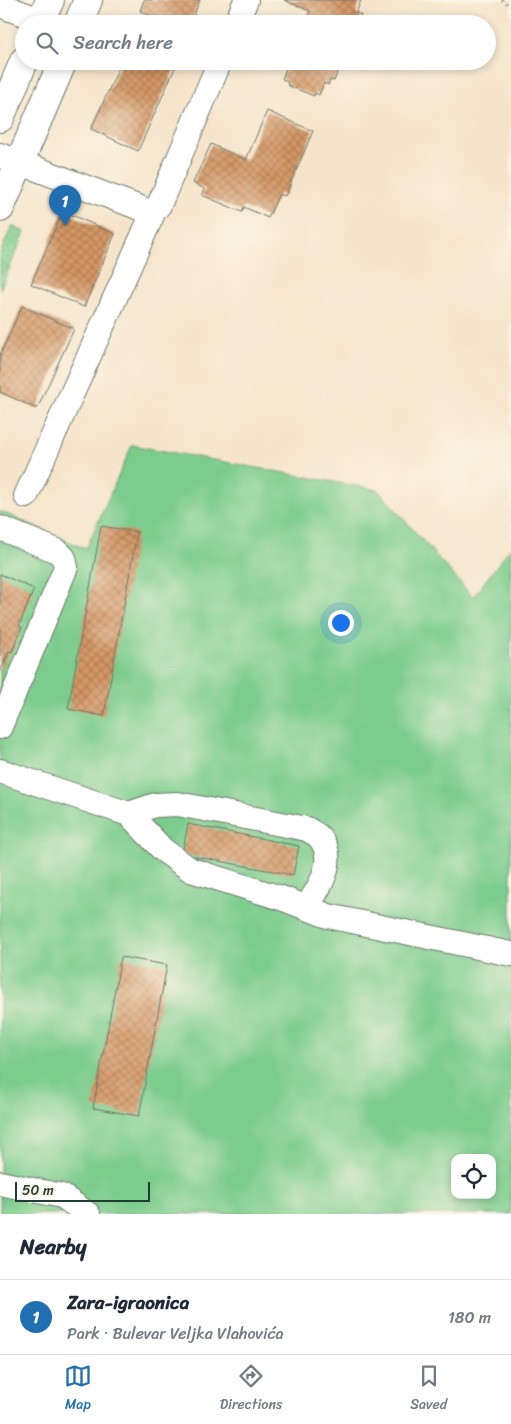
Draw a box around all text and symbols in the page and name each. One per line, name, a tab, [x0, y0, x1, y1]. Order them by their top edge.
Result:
search box	[15, 15, 496, 70]
text: Search here	[73, 26, 173, 59]
icon: search	[33, 29, 61, 57]
pin: 1	[49, 185, 81, 226]
your location	[328, 610, 354, 636]
map controls	[451, 1154, 496, 1199]
button: locate	[451, 1154, 496, 1199]
text: 50 m	[22, 1178, 54, 1203]
scale bar	[15, 1179, 150, 1202]
text: Nearby	[20, 1228, 86, 1266]
text: Zara-igraonica	[67, 1286, 189, 1319]
text: 1	[33, 1303, 39, 1332]
text: 180 m	[448, 1303, 491, 1332]
text: Park · Bulevar Veljka Vlahovića	[67, 1319, 283, 1348]
tab: Map	[64, 1362, 92, 1417]
tab: Directions	[220, 1362, 282, 1417]
tab: Saved	[410, 1362, 447, 1417]

